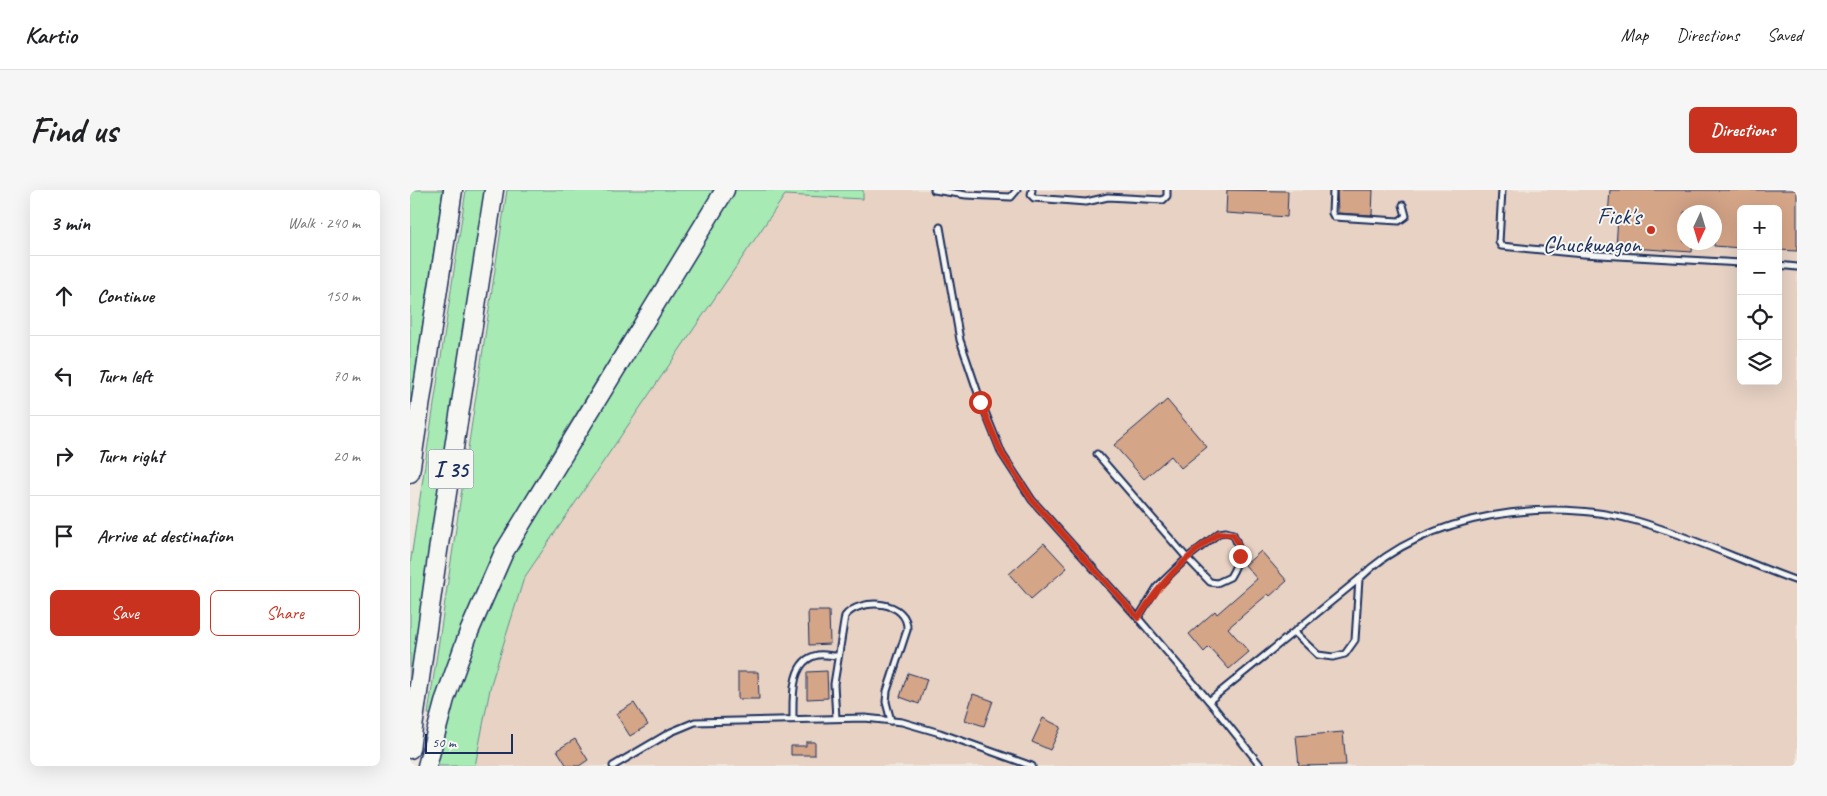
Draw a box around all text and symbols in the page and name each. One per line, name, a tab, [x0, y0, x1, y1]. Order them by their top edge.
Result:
text: Kartio	[25, 20, 77, 50]
text: Map	[1621, 24, 1648, 46]
text: Directions	[1676, 24, 1739, 46]
text: Saved	[1767, 24, 1802, 46]
button: Directions	[1689, 107, 1797, 153]
text: Find us	[30, 108, 117, 153]
place label: Fick's Chuckwagon	[1543, 201, 1644, 259]
north arrow	[1677, 205, 1722, 250]
map controls	[1737, 205, 1782, 385]
button: +	[1737, 205, 1782, 250]
text: 3 min	[50, 210, 90, 236]
text: Walk · 240 m	[288, 213, 360, 233]
marker: Fick's Chuckwagon	[1645, 224, 1657, 236]
button: −	[1737, 250, 1782, 295]
icon: ahead	[50, 282, 78, 310]
text: Continue	[97, 284, 154, 308]
text: 150 m	[326, 286, 360, 306]
button: locate	[1737, 295, 1782, 340]
button: layers	[1737, 340, 1782, 385]
icon: left	[50, 362, 78, 390]
text: Turn left	[97, 364, 152, 388]
text: 70 m	[333, 366, 360, 386]
route start	[969, 391, 992, 414]
icon: right	[50, 442, 78, 470]
text: Turn right	[97, 444, 164, 468]
text: 20 m	[333, 446, 360, 466]
road number: I 35	[428, 450, 474, 488]
icon: arrive	[50, 522, 78, 550]
text: Arrive at destination	[97, 524, 233, 548]
route end	[1229, 545, 1252, 568]
button: Save	[50, 590, 200, 636]
button: Share	[210, 590, 360, 636]
scale bar	[425, 731, 512, 754]
text: 50 m	[432, 734, 456, 751]

